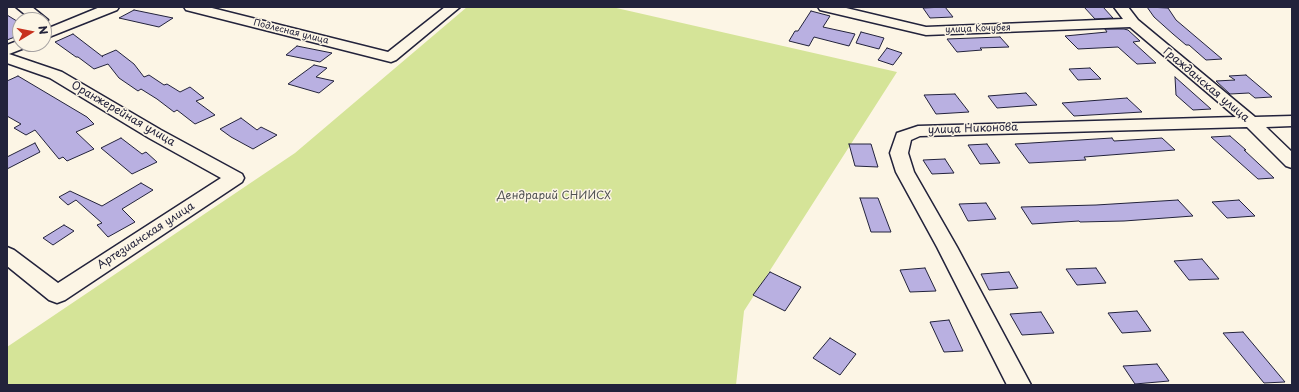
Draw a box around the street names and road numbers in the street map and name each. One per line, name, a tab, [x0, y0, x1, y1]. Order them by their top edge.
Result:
street label: Подлесная улица	[252, 17, 330, 47]
street label: улица Кочубея	[945, 22, 1011, 36]
street label: Гражданская улица	[1160, 45, 1252, 125]
street label: Оранжерейная улица	[69, 79, 177, 149]
street label: улица Никонова	[928, 121, 1018, 137]
street label: Артезианская улица	[95, 200, 197, 272]

